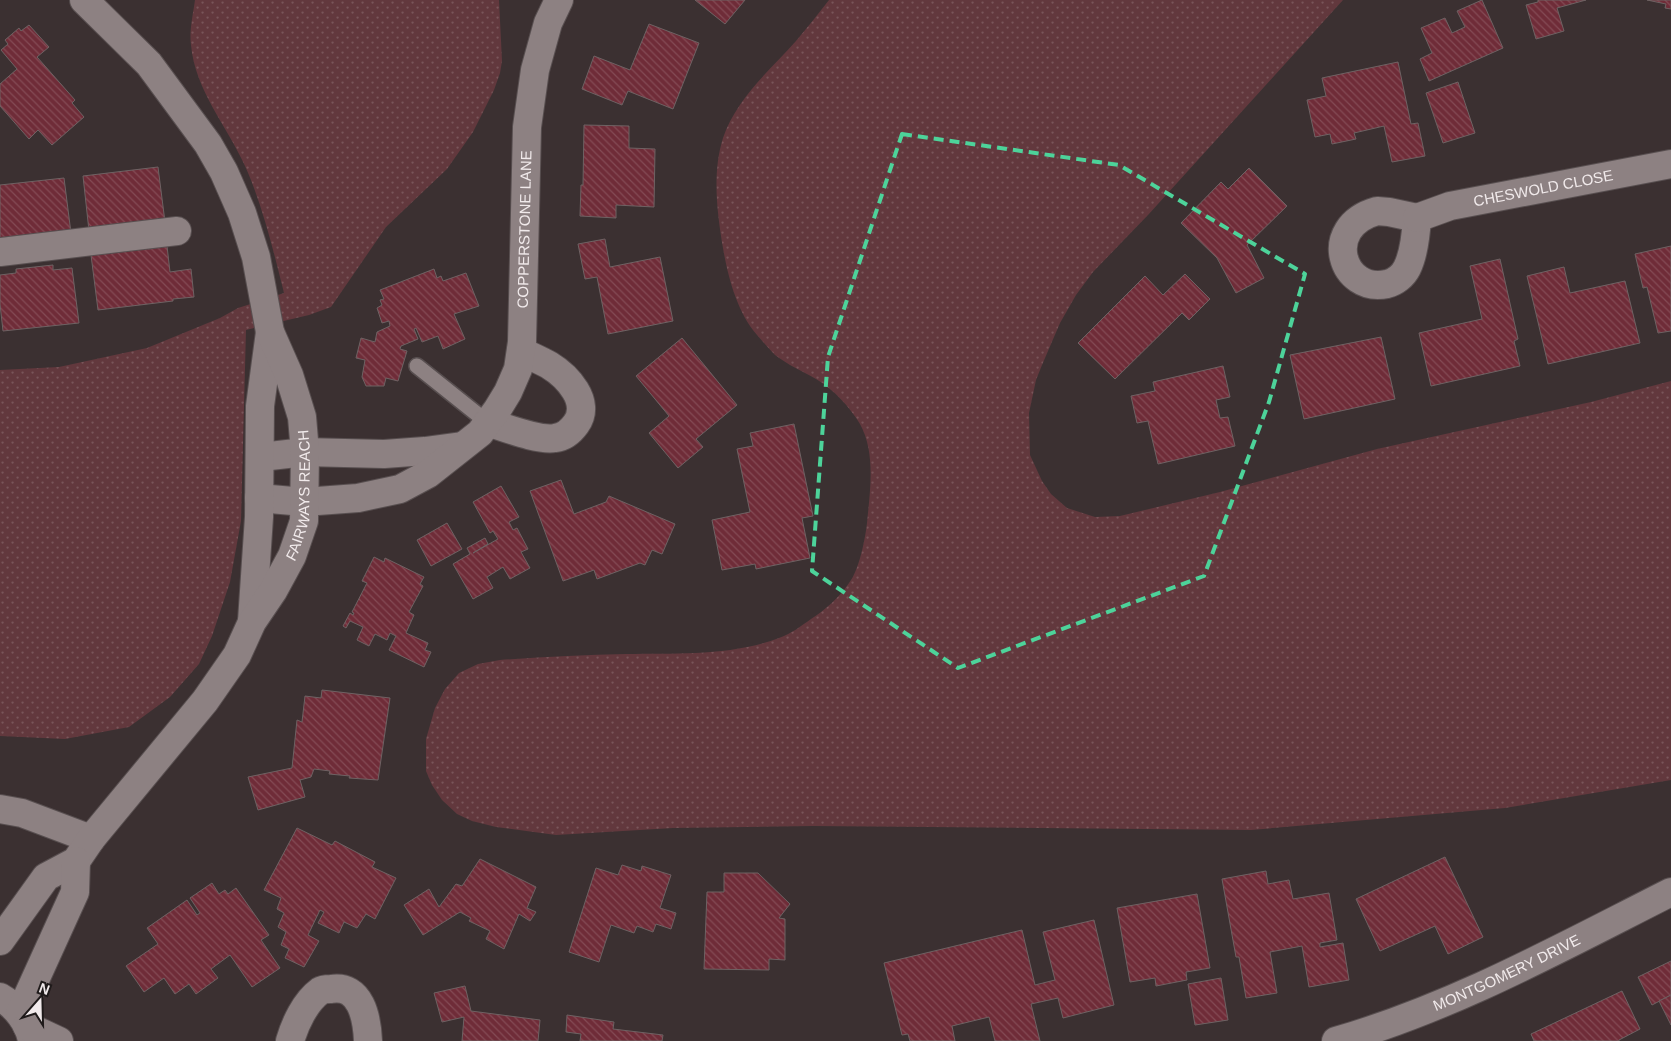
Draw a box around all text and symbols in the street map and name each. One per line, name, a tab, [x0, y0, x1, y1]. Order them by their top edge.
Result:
street label: COPPERSTONE LANE	[514, 150, 534, 309]
street label: CHESWOLD CLOSE	[1472, 166, 1614, 209]
street label: FAIRWAYS REACH	[282, 429, 314, 563]
street label: MONTGOMERY DRIVE	[1430, 931, 1583, 1014]
north arrow	[15, 976, 65, 1026]
text: N	[37, 980, 52, 998]

